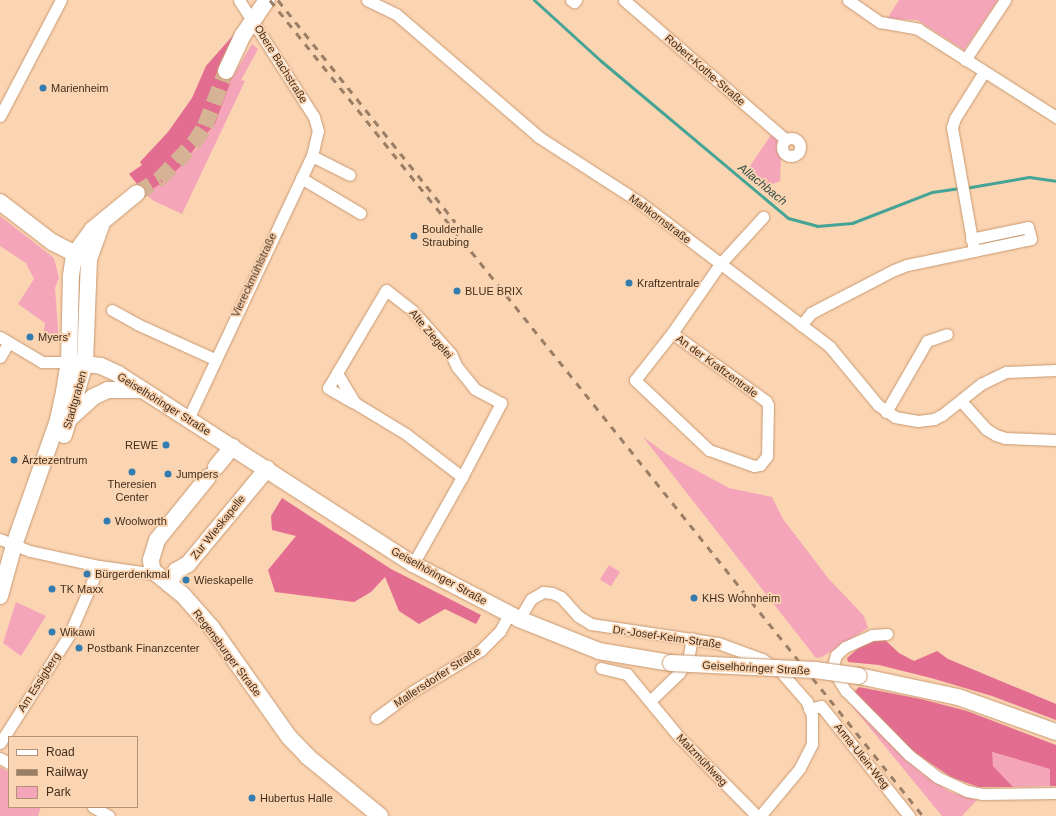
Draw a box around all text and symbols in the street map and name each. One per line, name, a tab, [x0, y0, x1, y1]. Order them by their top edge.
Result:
street label: Obere Bachstraße	[252, 22, 310, 106]
street label: Robert-Kothe-Straße	[662, 32, 748, 108]
place label: Marienheim	[51, 81, 108, 95]
marker: Marienheim	[38, 83, 48, 93]
water label: Allachbach	[735, 161, 789, 209]
street label: Mahkornstraße	[626, 191, 694, 247]
place label: Boulderhalle Straubing	[422, 223, 483, 249]
street label: Viereckmühlstraße	[229, 231, 279, 319]
marker: Boulderhalle Straubing	[409, 231, 419, 241]
place label: Kraftzentrale	[637, 276, 699, 290]
marker: Kraftzentrale	[624, 278, 634, 288]
place label: BLUE BRIX	[465, 284, 522, 298]
marker: BLUE BRIX	[452, 286, 462, 296]
street label: Alte Ziegelei	[406, 307, 456, 361]
place label: Myers'	[38, 330, 70, 344]
marker: Myers'	[25, 332, 35, 342]
street label: An der Kraftzentrale	[674, 332, 760, 400]
street label: Stadtgraben	[60, 369, 90, 431]
street label: Geiselhöringer Straße	[115, 370, 213, 438]
place label: REWE	[125, 438, 158, 452]
marker: REWE	[161, 440, 171, 450]
place label: Ärztezentrum	[22, 453, 87, 467]
marker: Ärztezentrum	[9, 455, 19, 465]
marker: Theresien Center	[127, 467, 137, 477]
place label: Jumpers	[176, 467, 218, 481]
marker: Jumpers	[163, 469, 173, 479]
place label: Theresien Center	[108, 478, 156, 504]
street label: Zur Wieskapelle	[188, 492, 248, 562]
place label: Woolworth	[115, 514, 167, 528]
marker: Woolworth	[102, 516, 112, 526]
street label: Geiselhöringer Straße	[389, 544, 489, 608]
place label: Bürgerdenkmal	[95, 567, 170, 581]
marker: Bürgerdenkmal	[82, 569, 92, 579]
place label: Wieskapelle	[194, 573, 253, 587]
marker: Wieskapelle	[181, 575, 191, 585]
place label: TK Maxx	[60, 582, 103, 596]
marker: TK Maxx	[47, 584, 57, 594]
place label: KHS Wohnheim	[702, 591, 780, 605]
marker: KHS Wohnheim	[689, 593, 699, 603]
street label: Regensburger Straße	[190, 607, 264, 699]
street label: Dr.-Josef-Keim-Straße	[612, 623, 722, 651]
place label: Wikawi	[60, 625, 95, 639]
marker: Wikawi	[47, 627, 57, 637]
place label: Postbank Finanzcenter	[87, 641, 200, 655]
marker: Postbank Finanzcenter	[74, 643, 84, 653]
street label: Mallersdorfer Straße	[391, 644, 483, 710]
street label: Am Essigberg	[15, 650, 63, 714]
street label: Geiselhöringer Straße	[702, 659, 810, 677]
street label: Anna-Ulein-Weg	[832, 721, 892, 791]
street label: Malzmühlweg	[674, 731, 730, 789]
legend	[8, 736, 138, 808]
text: Road	[46, 745, 75, 759]
text: Railway	[46, 765, 88, 779]
text: Park	[46, 785, 71, 799]
place label: Hubertus Halle	[260, 791, 333, 805]
marker: Hubertus Halle	[247, 793, 257, 803]

